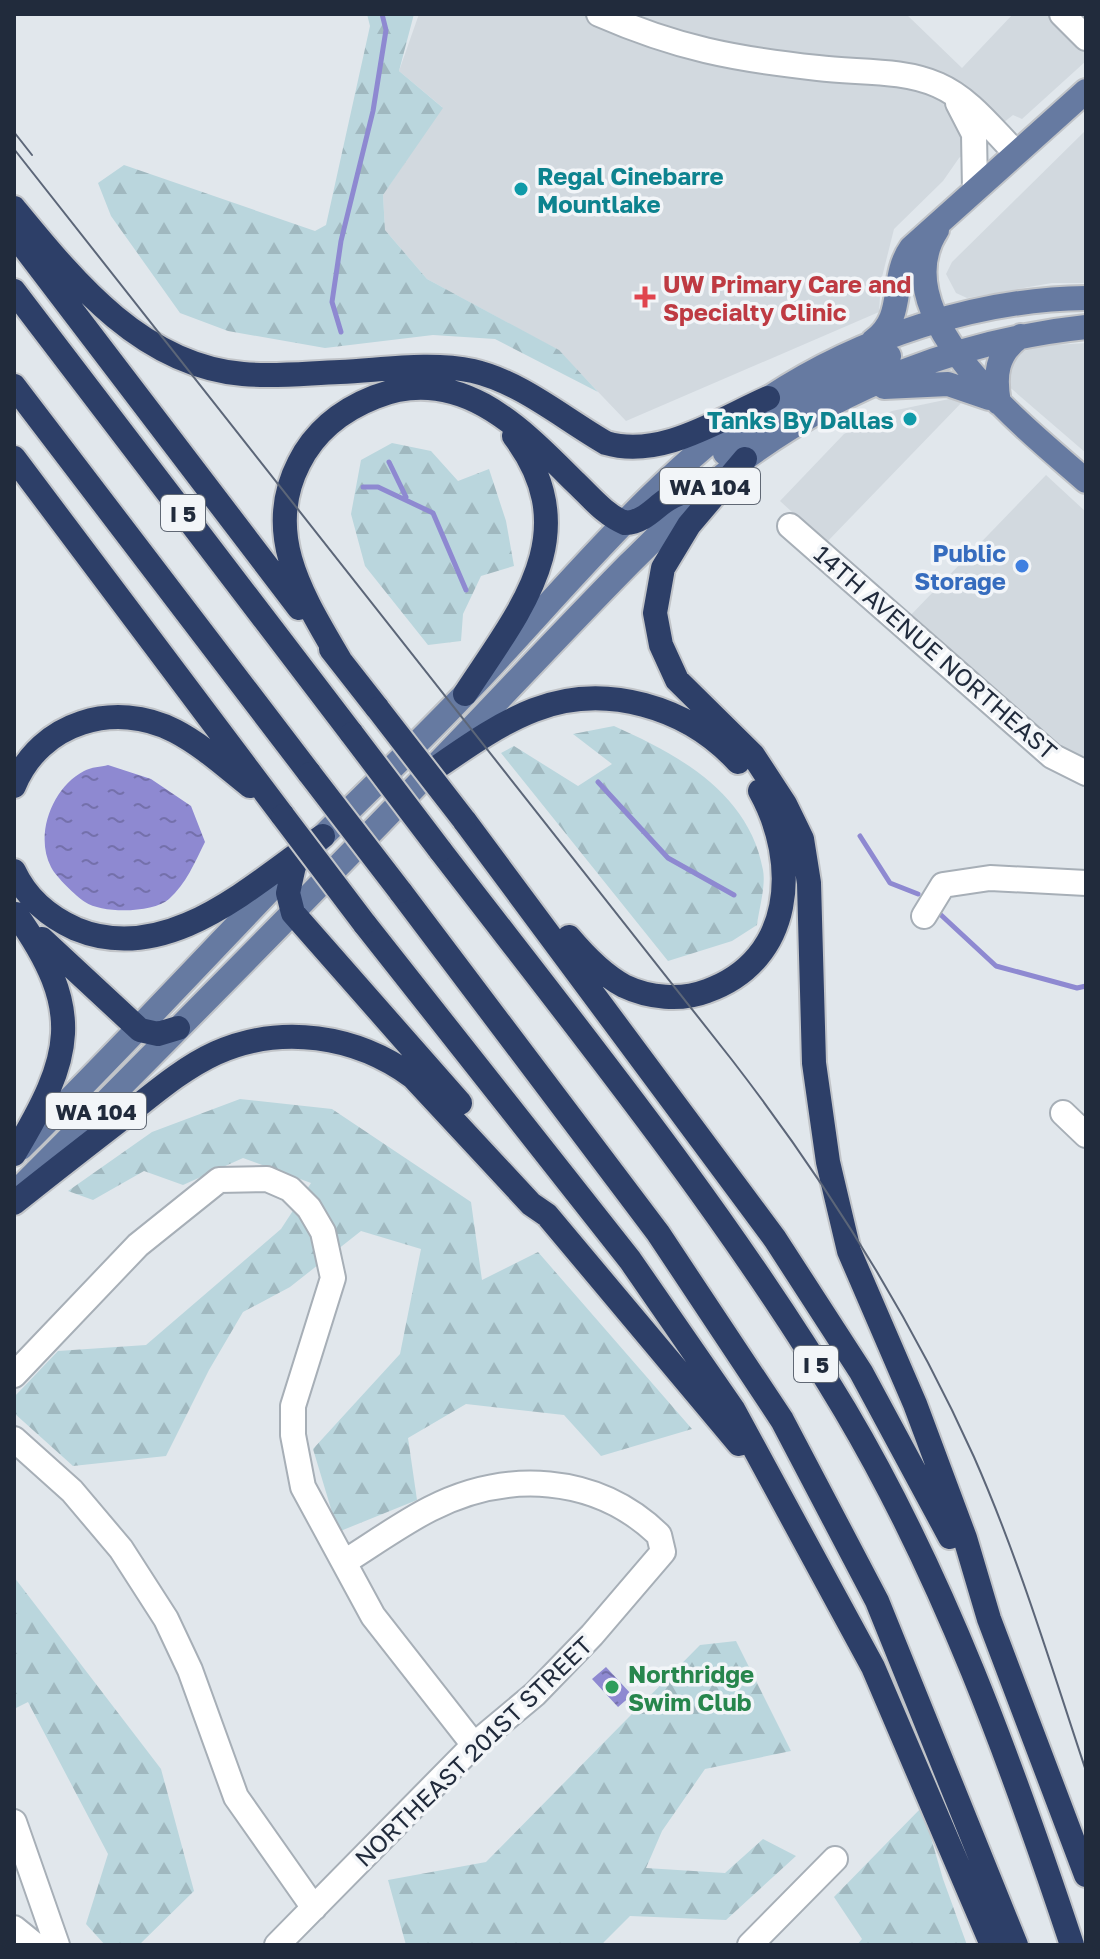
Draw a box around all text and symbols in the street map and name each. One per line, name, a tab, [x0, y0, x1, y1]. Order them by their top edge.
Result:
place label: Regal Cinebarre Mountlake	[537, 161, 724, 218]
marker: Regal Cinebarre Mountlake	[512, 180, 530, 198]
place label: UW Primary Care and Specialty Clinic	[663, 269, 911, 326]
marker: UW Primary Care and Specialty Clinic	[634, 286, 656, 308]
place label: Tanks By Dallas	[707, 405, 894, 434]
marker: Tanks By Dallas	[901, 410, 919, 428]
road number: WA 104	[660, 468, 760, 504]
road number: I 5	[161, 495, 205, 531]
place label: Public Storage	[914, 538, 1006, 595]
street label: 14TH AVENUE NORTHEAST	[809, 539, 1063, 765]
marker: Public Storage	[1013, 557, 1031, 575]
road number: WA 104	[46, 1093, 146, 1129]
road number: I 5	[794, 1346, 838, 1382]
street label: NORTHEAST 201ST STREET	[348, 1630, 598, 1872]
place label: Northridge Swim Club	[628, 1659, 754, 1716]
marker: Northridge Swim Club	[603, 1678, 621, 1696]

